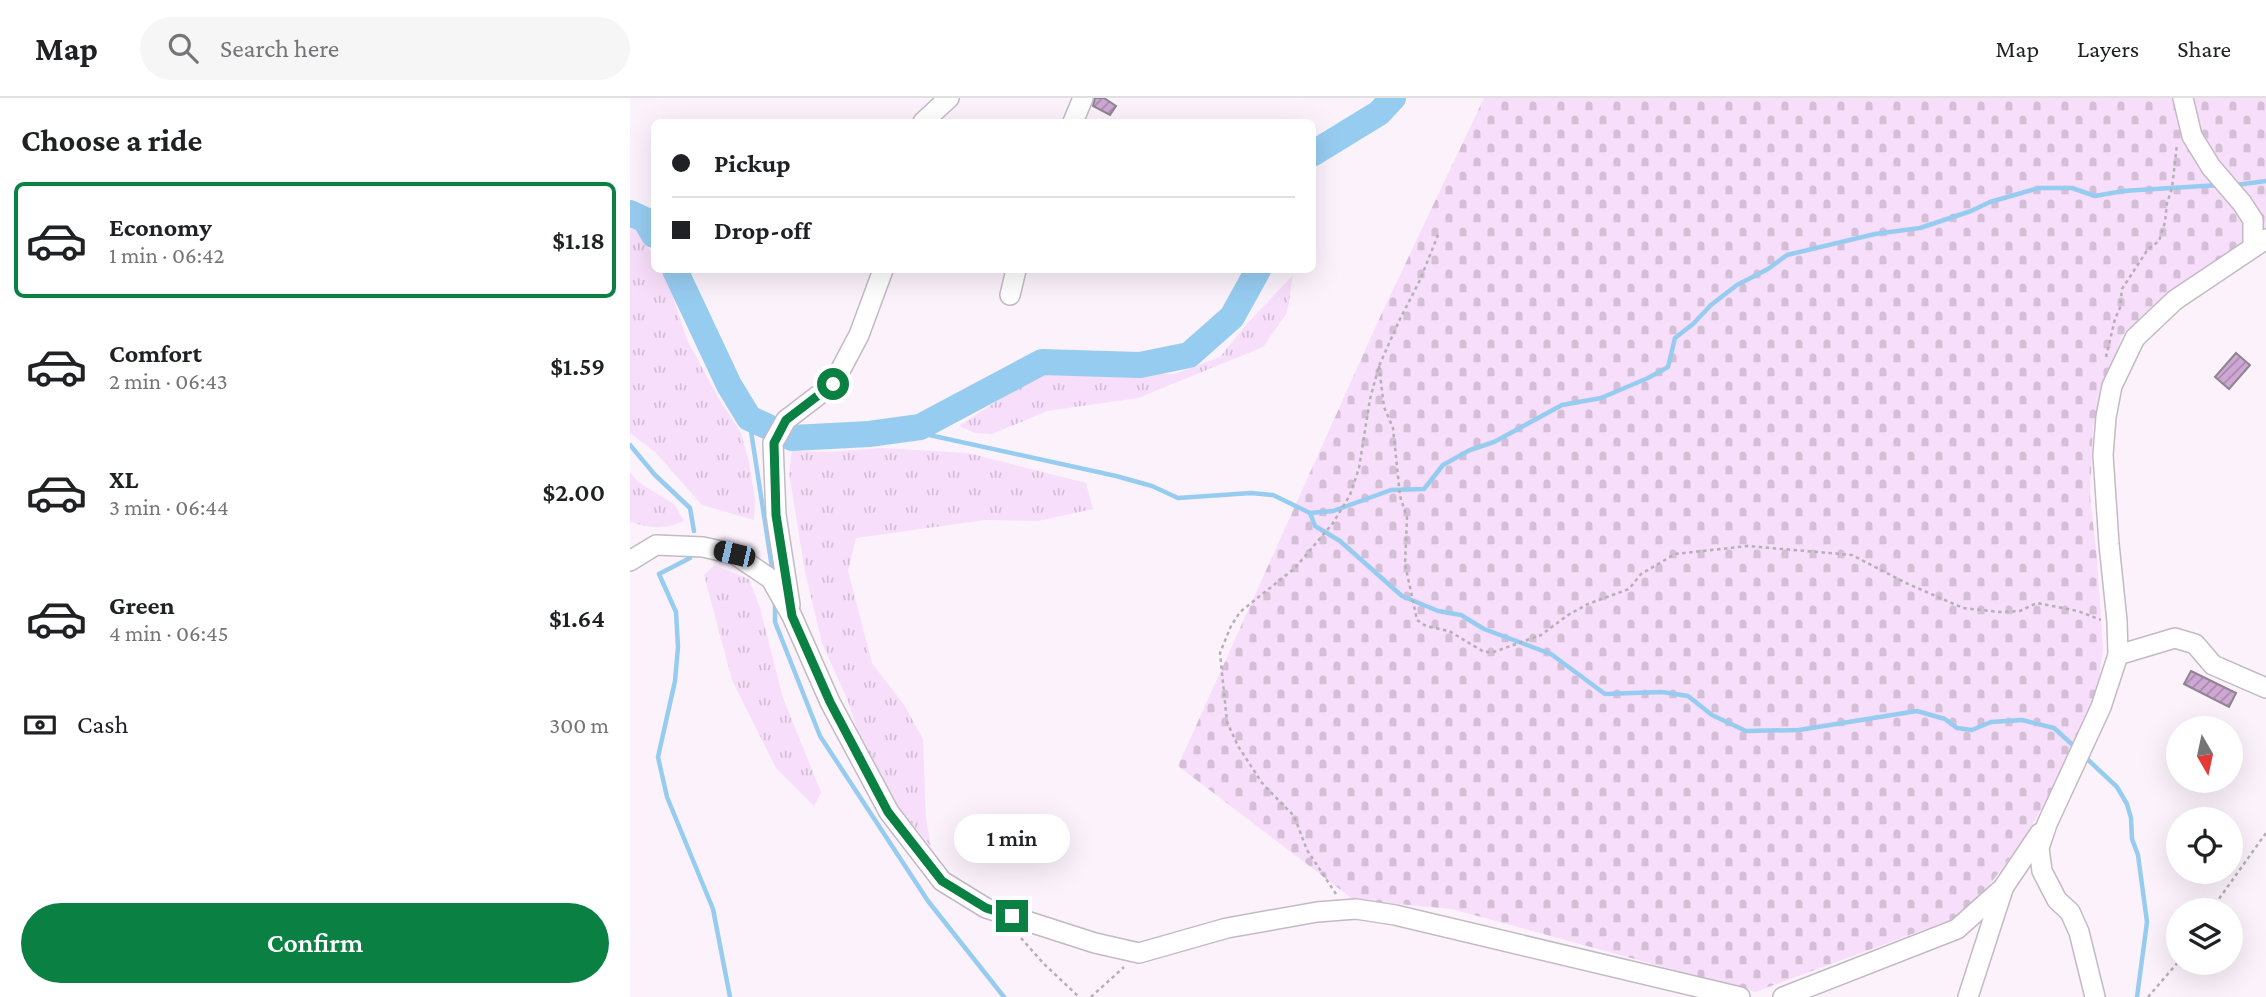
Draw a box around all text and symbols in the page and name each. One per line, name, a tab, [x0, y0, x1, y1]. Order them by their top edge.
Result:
search box	[140, 17, 630, 80]
icon: search	[164, 29, 202, 67]
text: Map	[35, 30, 98, 67]
text: Search here	[220, 34, 339, 63]
text: Map	[1995, 35, 2039, 62]
text: Layers	[2077, 35, 2139, 62]
text: Share	[2177, 35, 2231, 62]
text: Choose a ride	[21, 122, 202, 158]
text: Pickup	[714, 149, 791, 178]
icon: car	[25, 209, 88, 272]
text: Economy	[109, 213, 212, 242]
text: Drop-off	[714, 216, 811, 245]
text: $1.18	[552, 226, 605, 255]
text: 1 min · 06:42	[109, 242, 224, 268]
icon: car	[25, 335, 88, 398]
text: Comfort	[109, 339, 202, 368]
text: $1.59	[550, 352, 605, 381]
text: 2 min · 06:43	[109, 368, 228, 394]
route start	[817, 368, 849, 400]
icon: car	[25, 461, 88, 524]
text: XL	[109, 465, 138, 494]
text: $2.00	[543, 478, 605, 507]
text: 3 min · 06:44	[109, 494, 229, 520]
car	[712, 539, 757, 569]
icon: car	[25, 587, 88, 650]
text: Green	[109, 591, 175, 620]
text: $1.64	[549, 604, 605, 633]
text: 4 min · 06:45	[109, 620, 229, 646]
icon: cash	[21, 706, 59, 744]
text: Cash	[77, 710, 128, 739]
text: 300 m	[549, 712, 609, 738]
north arrow	[2166, 716, 2244, 793]
map controls	[2166, 716, 2243, 975]
button: locate	[2166, 807, 2243, 884]
callout: 1 min	[954, 814, 1070, 864]
text: 1 min	[986, 825, 1038, 851]
button: layers	[2166, 898, 2243, 975]
route end	[996, 900, 1028, 932]
button: Confirm	[21, 903, 609, 983]

